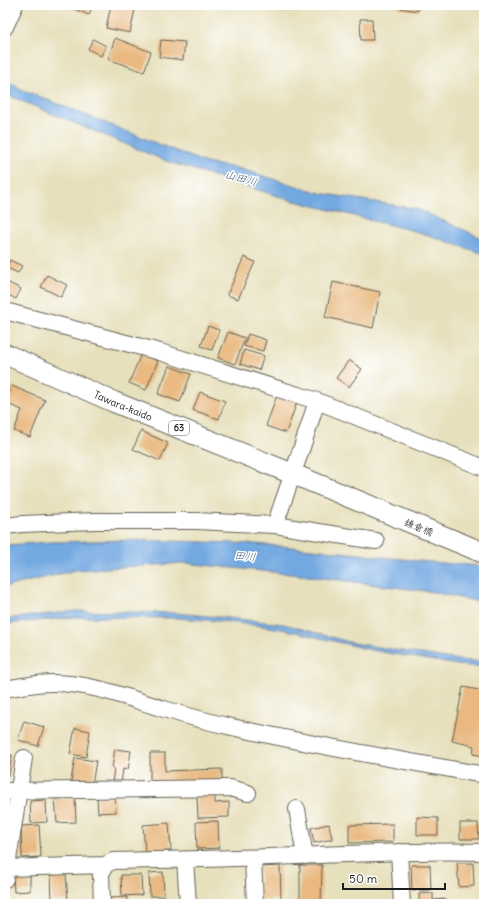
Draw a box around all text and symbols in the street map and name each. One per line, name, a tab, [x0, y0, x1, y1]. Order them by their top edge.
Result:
water label: 山田川	[223, 167, 259, 189]
street label: Tawara-kaido	[92, 388, 155, 424]
road number: 63	[169, 421, 189, 435]
street label: 鎌倉橋	[402, 516, 435, 539]
water label: 田川	[233, 548, 257, 564]
scale bar	[343, 865, 445, 891]
text: 50 m	[349, 871, 378, 886]

